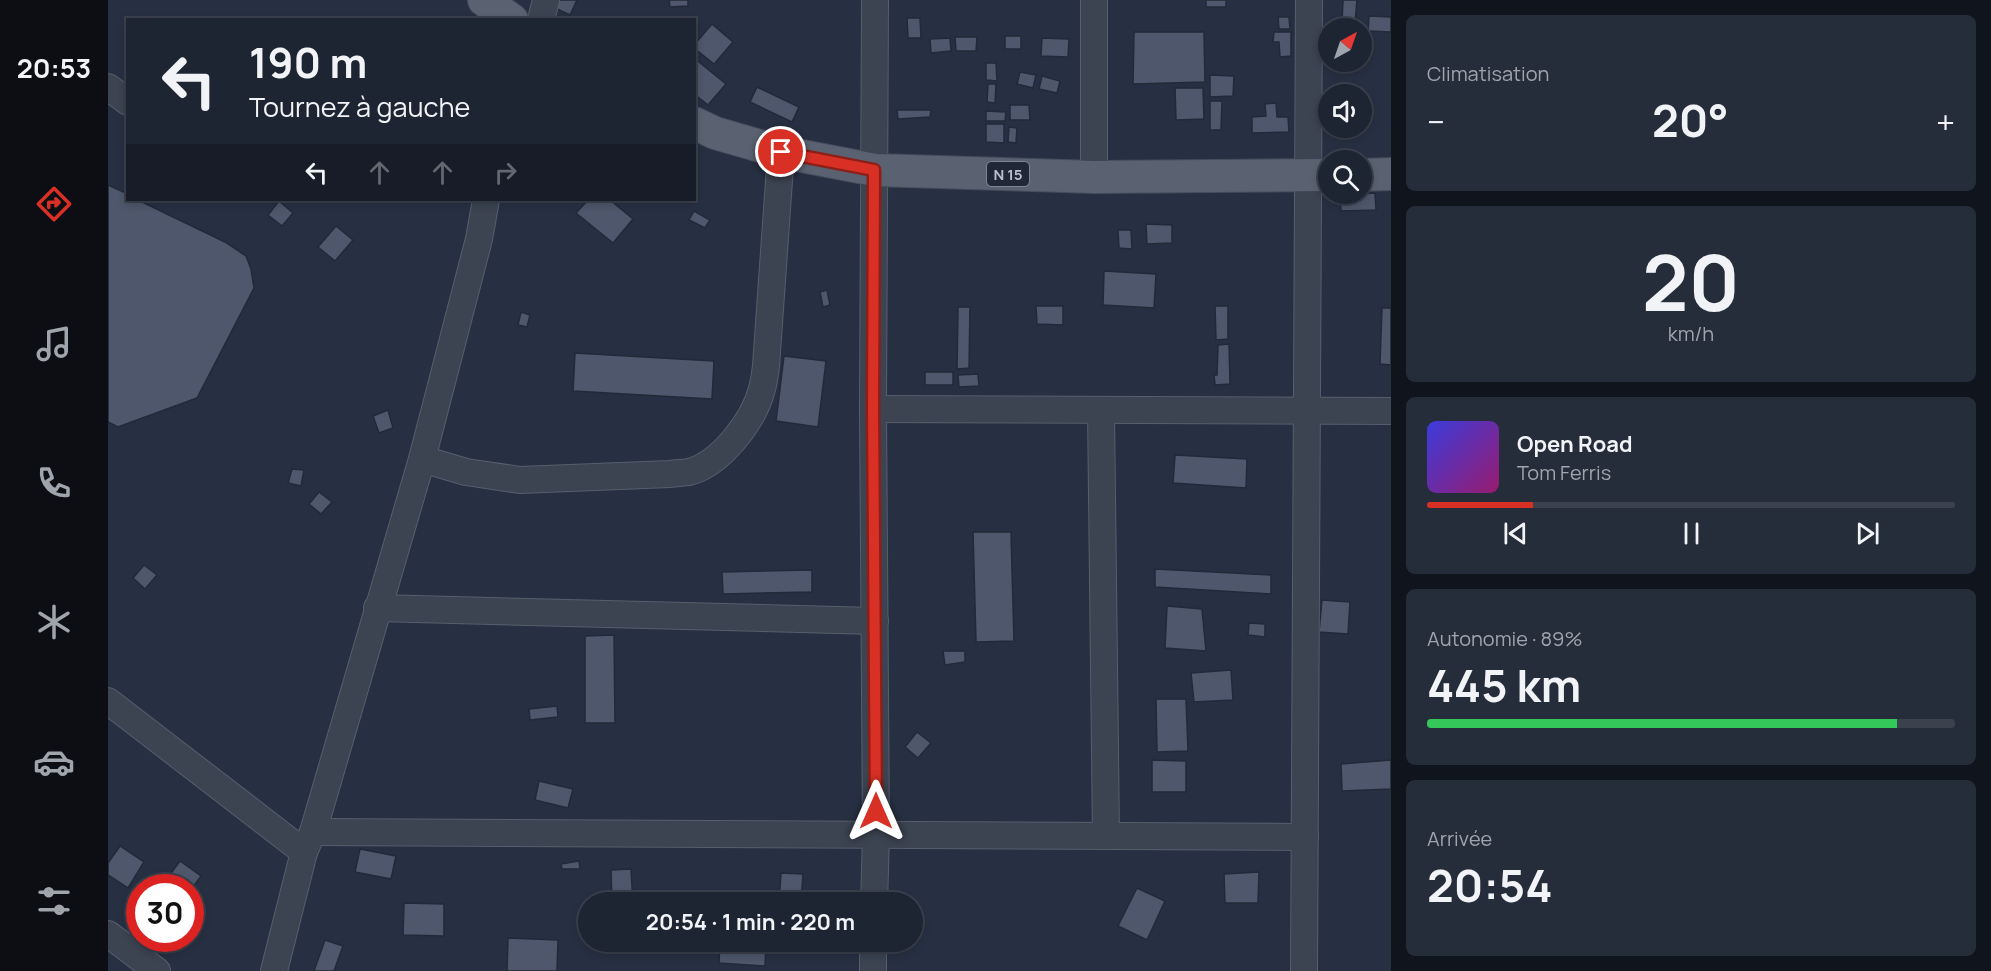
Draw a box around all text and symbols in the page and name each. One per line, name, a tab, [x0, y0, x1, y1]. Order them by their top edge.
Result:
north arrow	[1318, 18, 1372, 72]
map controls	[1318, 18, 1372, 204]
text: 190 m	[249, 33, 367, 91]
icon: left	[150, 42, 228, 120]
text: 20:53	[17, 49, 91, 86]
text: Climatisation	[1427, 60, 1549, 87]
button: sound	[1318, 84, 1372, 138]
text: Tournez à gauche	[249, 88, 470, 125]
text: 20°	[1652, 89, 1729, 151]
text: −	[1427, 99, 1445, 144]
text: +	[1936, 99, 1955, 144]
pin	[755, 126, 806, 177]
icon: arrive	[764, 135, 797, 168]
button: search	[1318, 150, 1372, 204]
icon: left	[300, 156, 333, 189]
icon: ahead	[363, 156, 396, 189]
icon: ahead	[426, 156, 459, 189]
icon: right	[489, 156, 522, 189]
road number: N 15	[987, 162, 1029, 186]
icon: directions	[33, 183, 75, 225]
text: 20	[1642, 228, 1740, 334]
text: km/h	[1668, 320, 1714, 347]
icon: music	[33, 323, 75, 365]
text: Open Road	[1517, 429, 1632, 459]
text: Tom Ferris	[1517, 459, 1611, 486]
icon: phone	[33, 462, 75, 504]
icon: previous	[1499, 517, 1532, 550]
icon: pause	[1675, 517, 1708, 550]
icon: next	[1851, 517, 1884, 550]
icon: climate	[33, 601, 75, 643]
text: Autonomie · 89%	[1427, 625, 1583, 652]
text: 445 km	[1427, 654, 1581, 716]
icon: car	[33, 741, 75, 783]
position arrow	[844, 779, 908, 843]
text: Arrivée	[1427, 825, 1492, 852]
text: 20:54	[1427, 854, 1553, 916]
speed limit sign: 30	[126, 874, 204, 952]
icon: filters	[33, 880, 75, 922]
text: 20:54 · 1 min · 220 m	[646, 907, 855, 937]

